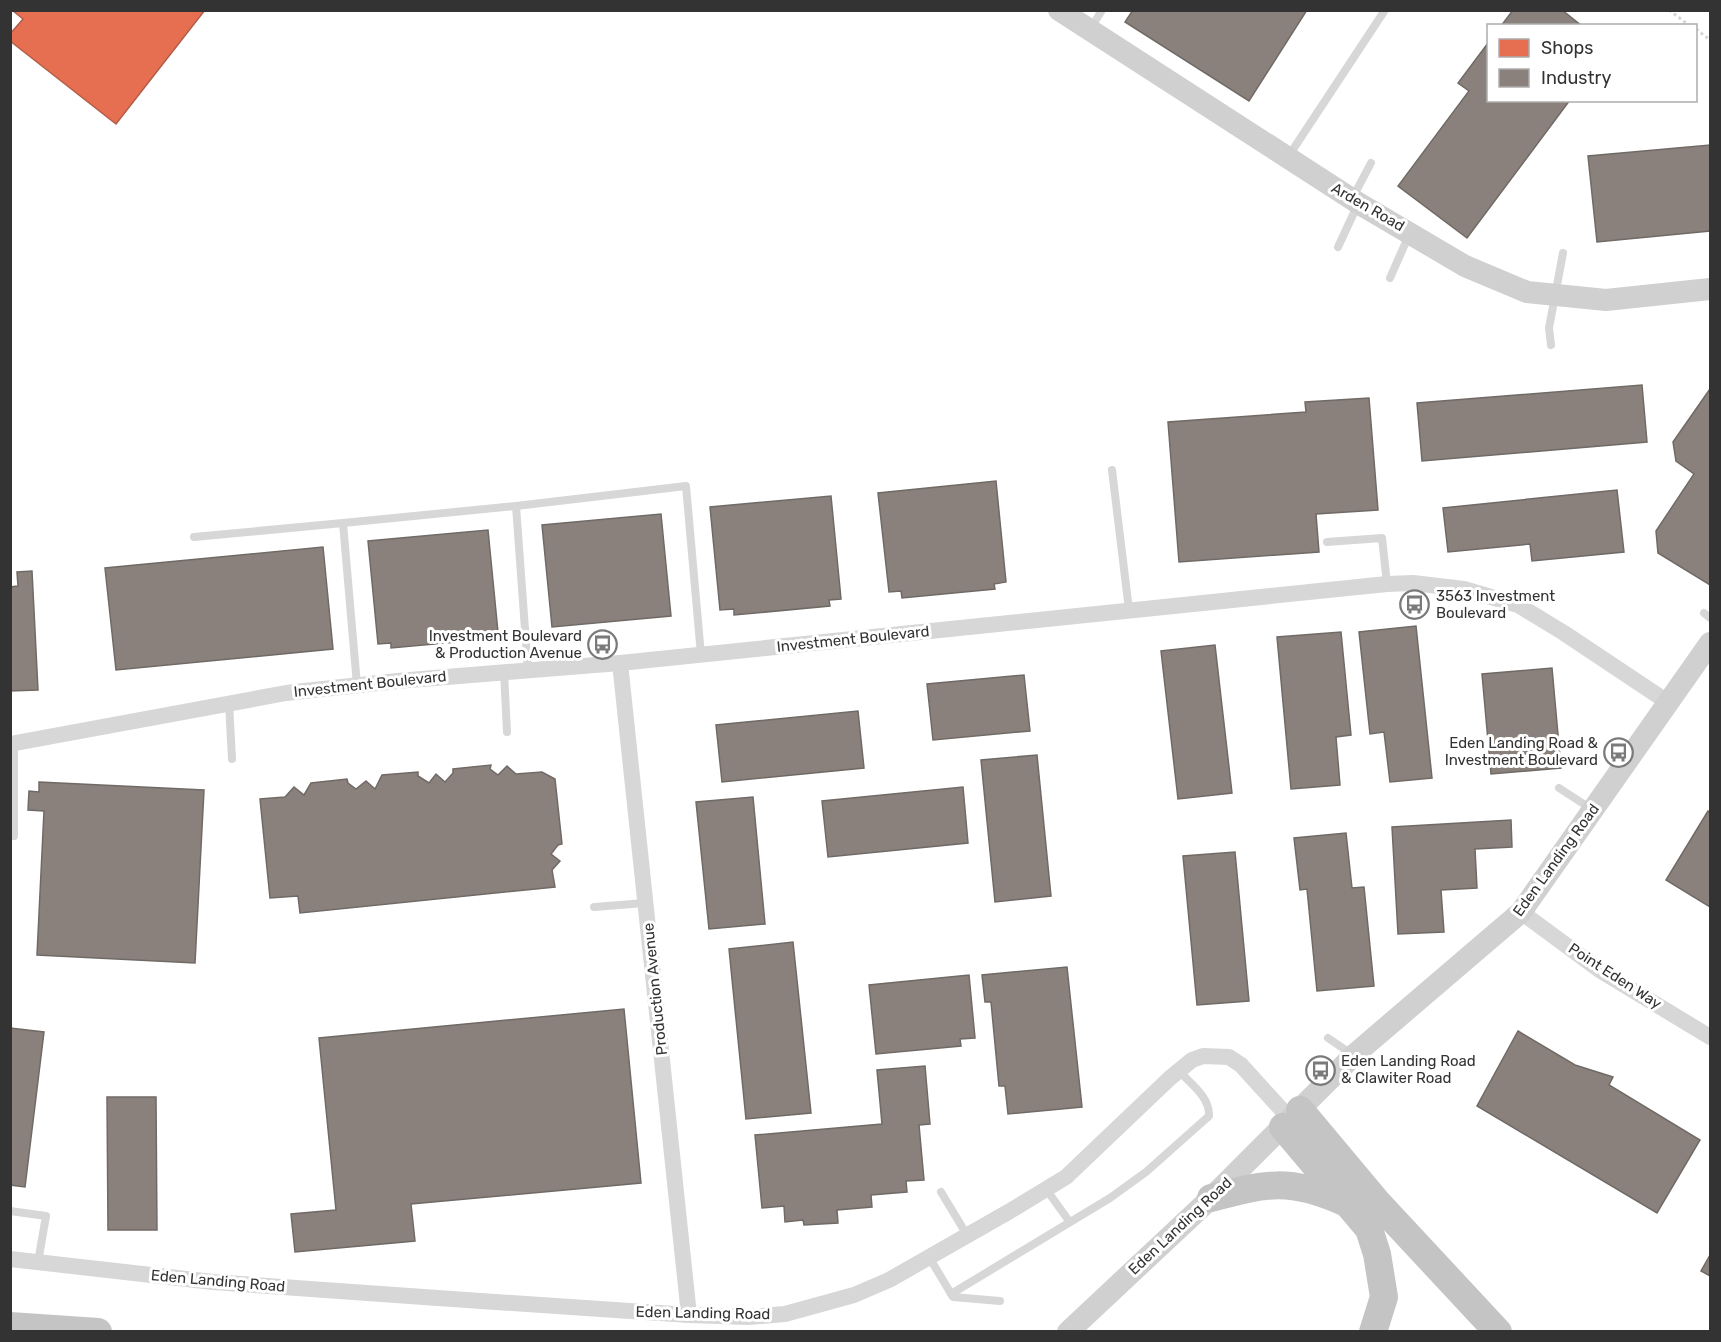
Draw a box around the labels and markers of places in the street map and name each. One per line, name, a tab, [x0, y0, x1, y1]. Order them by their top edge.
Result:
place label: 3563 Investment Boulevard	[1436, 587, 1555, 622]
bus stop icon: 3563 Investment Boulevard	[1399, 589, 1431, 621]
place label: Investment Boulevard & Production Avenue	[429, 627, 582, 662]
bus stop icon: Investment Boulevard & Production Avenue	[587, 629, 619, 661]
place label: Eden Landing Road & Investment Boulevard	[1445, 734, 1599, 769]
bus stop icon: Eden Landing Road & Investment Boulevard	[1603, 736, 1635, 768]
place label: Eden Landing Road & Clawiter Road	[1341, 1052, 1476, 1087]
bus stop icon: Eden Landing Road & Clawiter Road	[1304, 1054, 1336, 1086]

